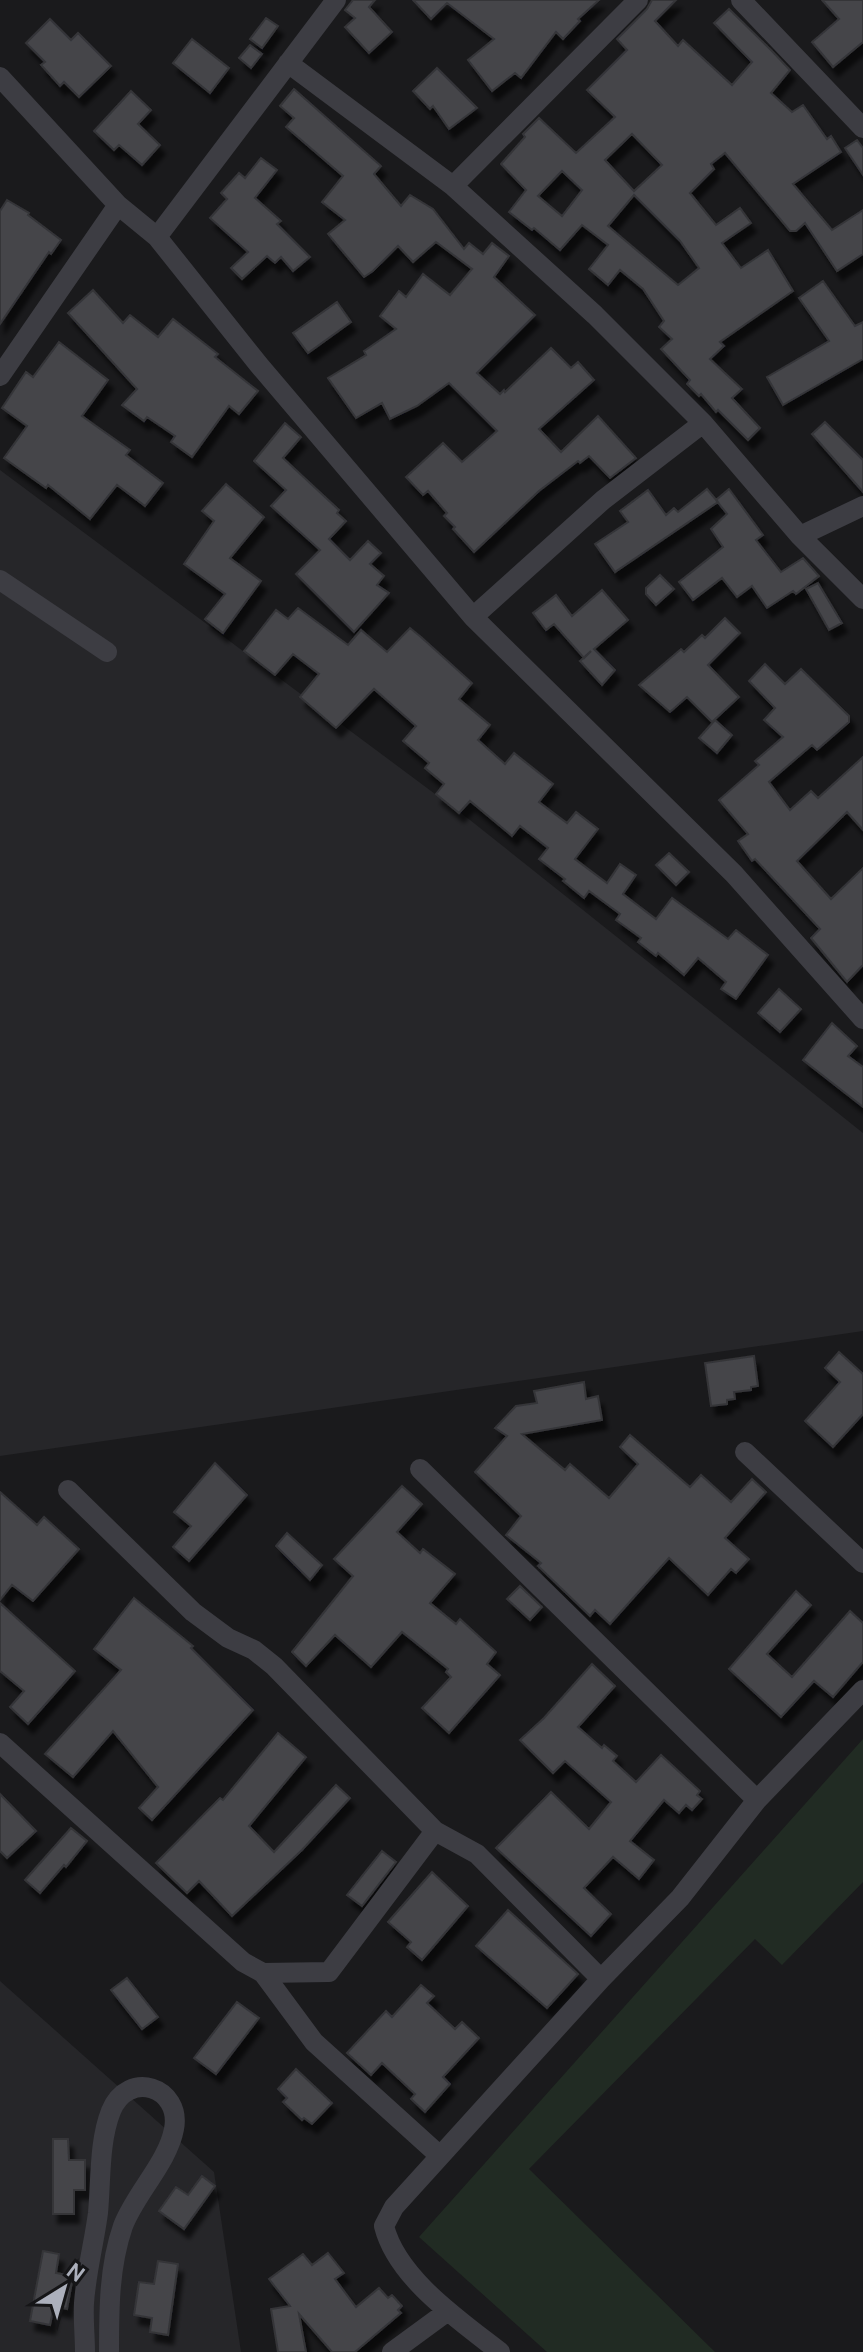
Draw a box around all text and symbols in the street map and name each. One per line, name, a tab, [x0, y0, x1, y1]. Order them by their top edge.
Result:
north arrow	[24, 2248, 104, 2328]
text: N	[61, 2257, 90, 2288]

